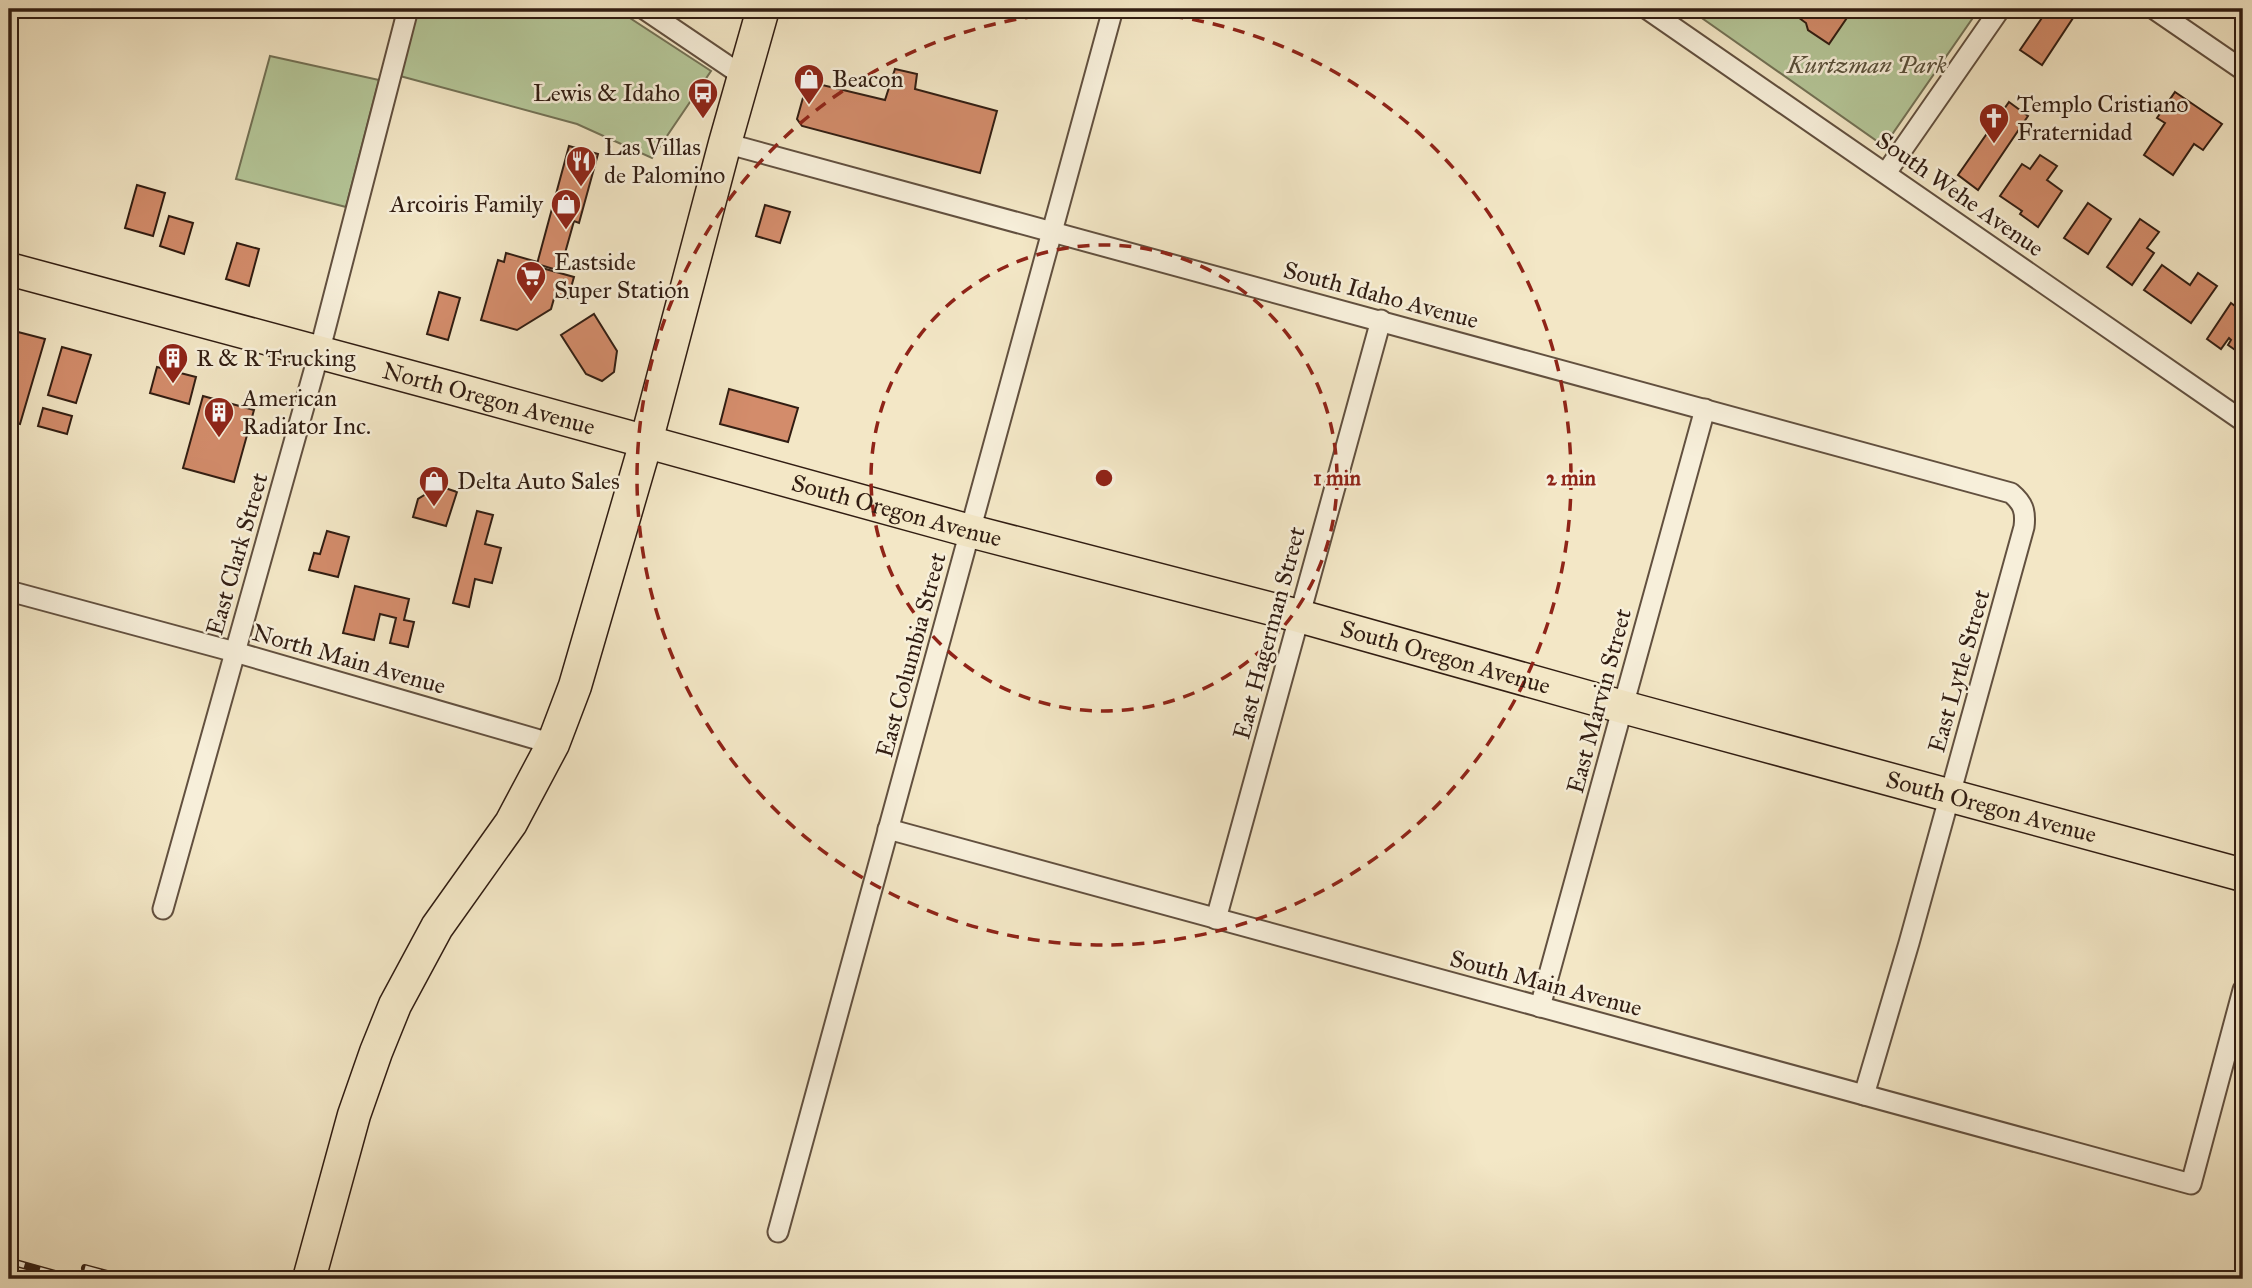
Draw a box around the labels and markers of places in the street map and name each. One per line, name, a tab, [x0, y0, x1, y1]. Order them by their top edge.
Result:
shop icon: Beacon	[792, 62, 826, 106]
place label: Beacon	[832, 64, 903, 94]
bus stop icon: Lewis & Idaho	[686, 76, 720, 120]
place label: Lewis & Idaho	[533, 78, 680, 108]
place label: Templo Cristiano Fraternidad	[2017, 89, 2189, 147]
church icon: Templo Cristiano Fraternidad	[1977, 101, 2011, 145]
place label: Las Villas de Palomino	[604, 132, 725, 190]
restaurant icon: Las Villas de Palomino	[564, 144, 598, 188]
shop icon: Arcoiris Family	[549, 187, 583, 231]
place label: Arcoiris Family	[389, 189, 544, 219]
place label: Eastside Super Station	[554, 247, 689, 305]
supermarket icon: Eastside Super Station	[514, 259, 548, 303]
building icon: R & R Trucking	[156, 341, 190, 385]
place label: R & R Trucking	[196, 343, 356, 373]
place label: American Radiator Inc.	[241, 383, 371, 441]
building icon: American Radiator Inc.	[202, 395, 236, 439]
shop icon: Delta Auto Sales	[417, 464, 451, 508]
place label: Delta Auto Sales	[457, 466, 620, 496]
centre of rings	[1092, 466, 1116, 490]

